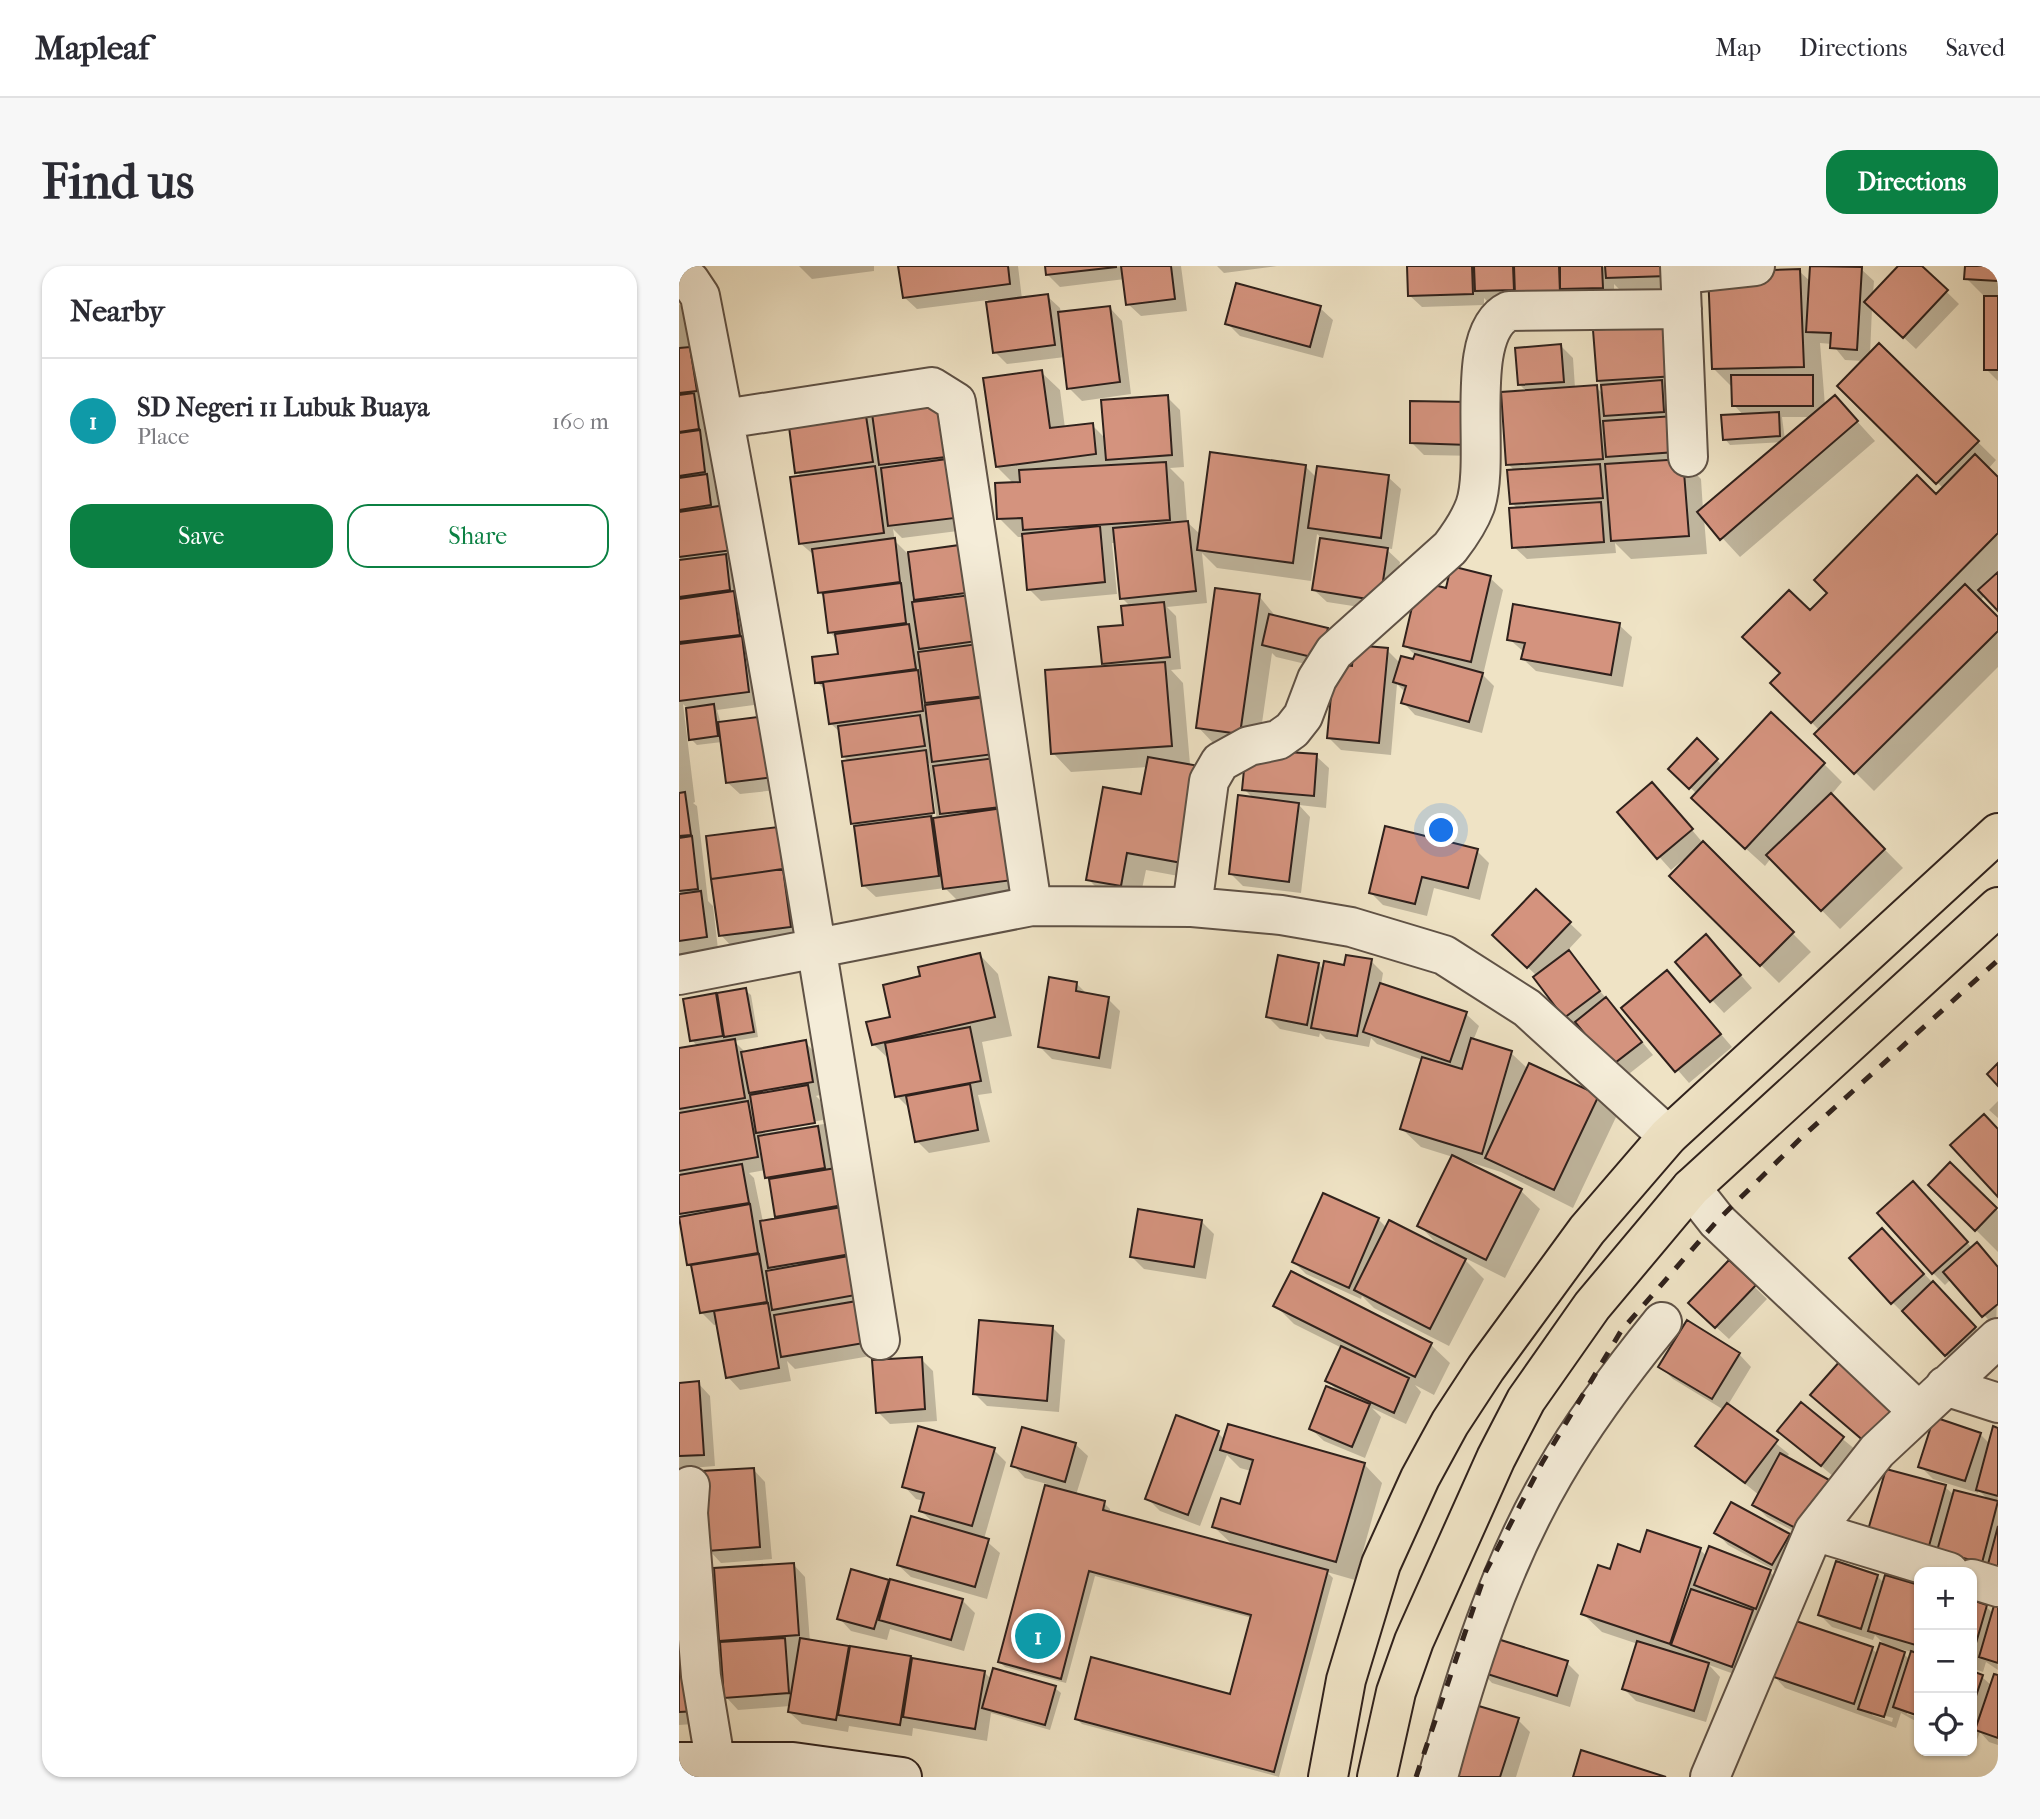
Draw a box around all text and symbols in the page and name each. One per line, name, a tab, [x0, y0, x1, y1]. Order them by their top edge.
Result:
text: Mapleaf	[35, 29, 149, 68]
text: Map	[1715, 34, 1761, 62]
text: Directions	[1799, 34, 1907, 62]
text: Saved	[1945, 34, 2005, 62]
button: Directions	[1826, 150, 1998, 214]
text: Find us	[42, 153, 194, 211]
text: Nearby	[70, 294, 165, 329]
text: SD Negeri 11 Lubuk Buaya	[137, 392, 429, 423]
text: 1	[89, 408, 97, 435]
text: 160 m	[552, 408, 609, 435]
text: Place	[137, 423, 189, 450]
button: Save	[70, 504, 333, 568]
button: Share	[347, 504, 609, 568]
your location	[1424, 813, 1458, 847]
map controls	[1914, 1567, 1977, 1756]
button: +	[1914, 1567, 1977, 1630]
pin: 1	[1015, 1610, 1061, 1662]
button: −	[1914, 1630, 1977, 1693]
button: locate	[1914, 1693, 1977, 1756]

